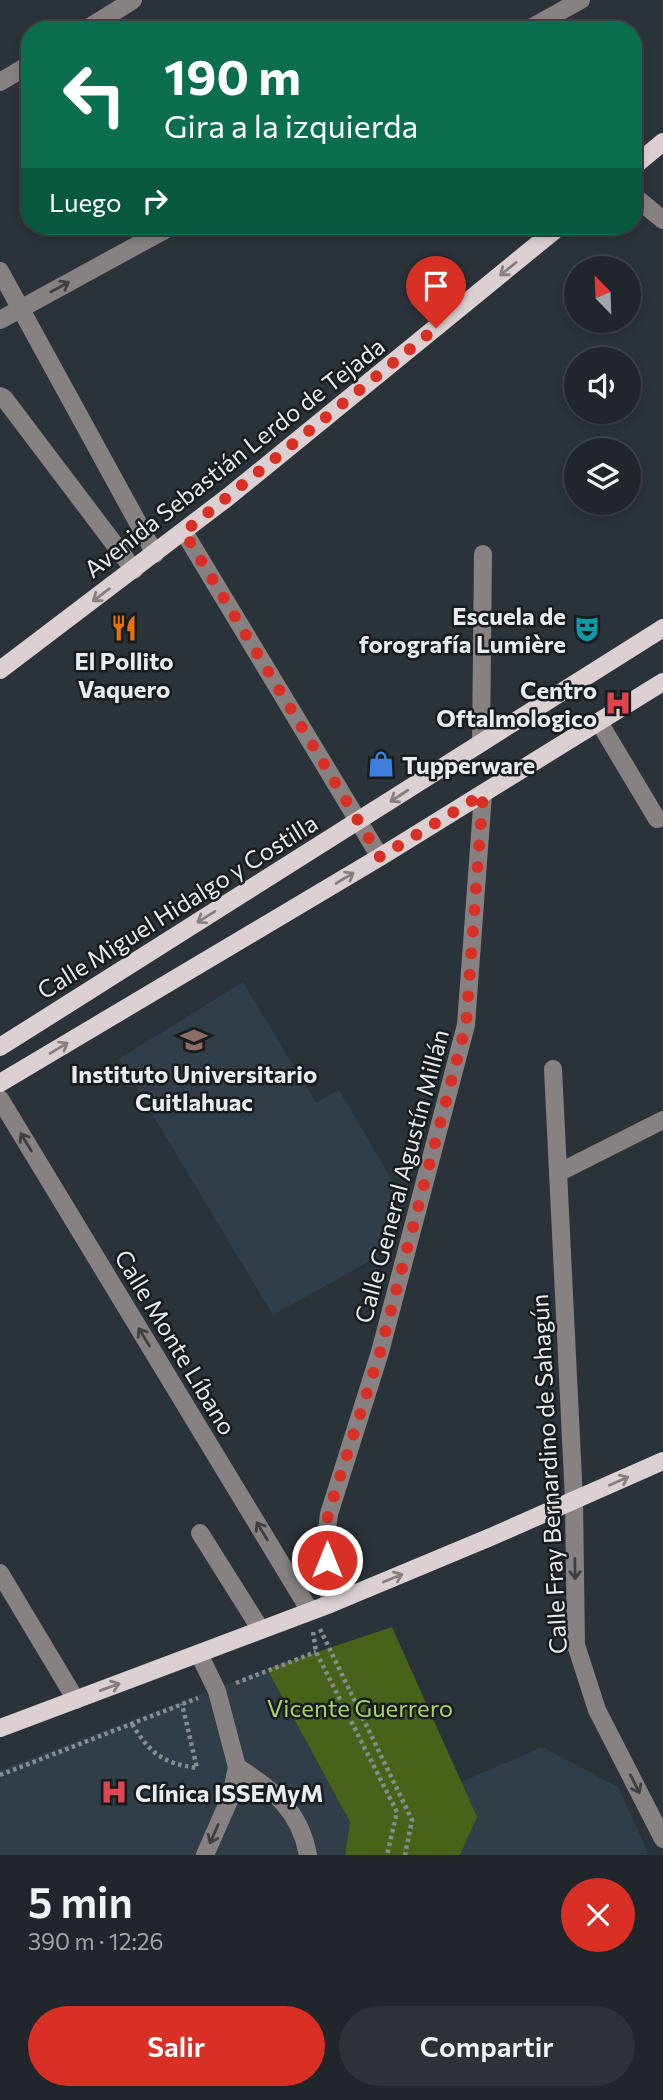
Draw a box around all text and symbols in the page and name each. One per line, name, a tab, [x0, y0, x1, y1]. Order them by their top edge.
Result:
text: 190 m	[164, 45, 301, 105]
icon: left	[49, 49, 140, 140]
text: Gira a la izquierda	[164, 105, 418, 145]
icon: right	[136, 182, 174, 220]
text: Luego	[49, 186, 122, 217]
pin	[406, 256, 466, 328]
north arrow	[564, 256, 640, 332]
map controls	[564, 256, 641, 515]
one-way arrow	[499, 261, 517, 277]
icon: arrive	[417, 267, 455, 305]
one-way arrow	[49, 280, 70, 293]
street label: Avenida Sebastián Lerdo de Tejada	[78, 331, 390, 583]
button: sound	[564, 347, 641, 424]
button: layers	[564, 438, 641, 515]
one-way arrow	[92, 587, 111, 602]
place label: Escuela de forografía Lumière	[359, 601, 566, 658]
restaurant icon: El Pollito Vaquero	[109, 613, 139, 643]
theatre icon: Escuela de forografía Lumière	[572, 614, 602, 644]
place label: El Pollito Vaquero	[74, 646, 174, 703]
place label: Centro Oftalmologico	[436, 675, 597, 732]
hospital icon: Centro Oftalmologico	[603, 688, 633, 718]
shop icon: Tupperware	[366, 749, 396, 779]
place label: Tupperware	[402, 750, 535, 779]
one-way arrow	[389, 789, 409, 803]
street label: Calle Miguel Hidalgo y Costilla	[32, 808, 322, 1004]
one-way arrow	[334, 871, 354, 885]
one-way arrow	[197, 910, 217, 924]
school or university icon: Instituto Universitario Cuitlahuac	[179, 1025, 209, 1055]
street label: Calle General Agustín Millán	[348, 1026, 454, 1326]
one-way arrow	[48, 1041, 68, 1055]
place label: Instituto Universitario Cuitlahuac	[71, 1059, 317, 1116]
one-way arrow	[19, 1133, 33, 1153]
street label: Calle Monte Líbano	[109, 1244, 243, 1440]
street label: Calle Fray Bernardino de Sahagún	[524, 1293, 572, 1655]
one-way arrow	[137, 1327, 151, 1347]
one-way arrow	[607, 1474, 629, 1487]
one-way arrow	[255, 1522, 269, 1542]
position arrow	[290, 1523, 364, 1597]
one-way arrow	[568, 1557, 582, 1580]
one-way arrow	[382, 1570, 404, 1583]
one-way arrow	[98, 1680, 120, 1692]
park label: Vicente Guerrero	[267, 1693, 453, 1722]
one-way arrow	[628, 1773, 642, 1793]
hospital icon: Clínica ISSEMyM	[99, 1777, 129, 1807]
place label: Clínica ISSEMyM	[135, 1778, 323, 1807]
one-way arrow	[207, 1823, 220, 1845]
text: 5 min	[28, 1875, 133, 1927]
button: close	[561, 1878, 635, 1952]
text: 390 m · 12:26	[28, 1927, 163, 1955]
button: Salir	[28, 2006, 325, 2086]
button: Compartir	[339, 2006, 635, 2086]

